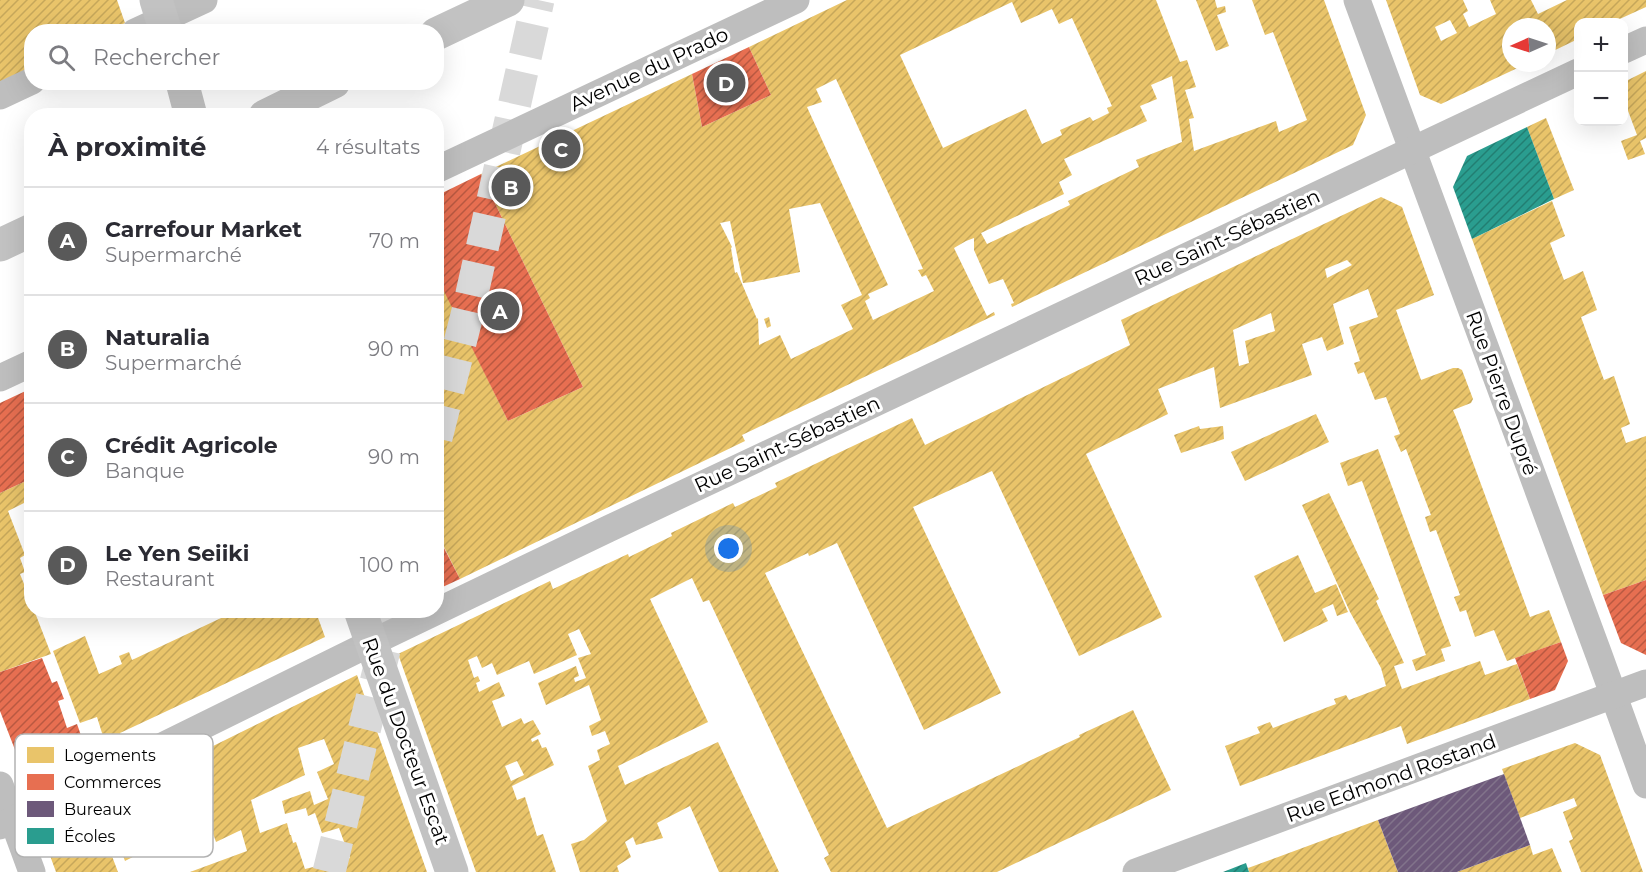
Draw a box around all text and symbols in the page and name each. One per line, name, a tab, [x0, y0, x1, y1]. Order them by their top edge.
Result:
north arrow	[1502, 18, 1556, 72]
map controls	[1574, 18, 1628, 126]
button: +	[1574, 18, 1628, 72]
street label: Avenue du Prado	[566, 22, 732, 116]
search box	[24, 24, 444, 90]
icon: search	[45, 41, 78, 74]
text: Rechercher	[93, 44, 220, 71]
pin: D	[706, 60, 746, 106]
button: −	[1574, 72, 1628, 126]
pin: C	[542, 126, 580, 172]
text: À proximité	[48, 131, 207, 163]
text: 4 résultats	[316, 135, 420, 159]
pin: B	[492, 164, 530, 210]
street label: Rue Saint-Sébastien	[1130, 183, 1324, 291]
text: Carrefour Market	[105, 216, 302, 243]
text: A	[60, 229, 75, 253]
text: 70 m	[369, 229, 420, 253]
text: Supermarché	[105, 243, 242, 267]
pin: A	[480, 288, 520, 334]
street label: Rue Pierre Dupré	[1461, 307, 1543, 479]
text: Naturalia	[105, 324, 210, 351]
text: B	[60, 337, 75, 361]
text: 90 m	[368, 337, 420, 361]
text: Supermarché	[105, 351, 242, 375]
street label: Rue Saint-Sébastien	[690, 390, 884, 498]
text: Crédit Agricole	[105, 432, 278, 459]
text: C	[60, 445, 75, 469]
text: 90 m	[368, 445, 420, 469]
text: Banque	[105, 459, 184, 483]
your location	[714, 534, 743, 563]
text: Le Yen Seiiki	[105, 540, 249, 567]
text: D	[59, 553, 76, 577]
text: 100 m	[360, 553, 420, 577]
text: Restaurant	[105, 567, 215, 591]
street label: Rue du Docteur Escat	[357, 634, 455, 848]
street label: Rue Edmond Rostand	[1283, 729, 1499, 827]
legend	[15, 734, 213, 857]
text: Logements	[64, 746, 156, 765]
text: Commerces	[64, 773, 161, 792]
text: Bureaux	[64, 800, 132, 819]
text: Écoles	[64, 827, 115, 846]

